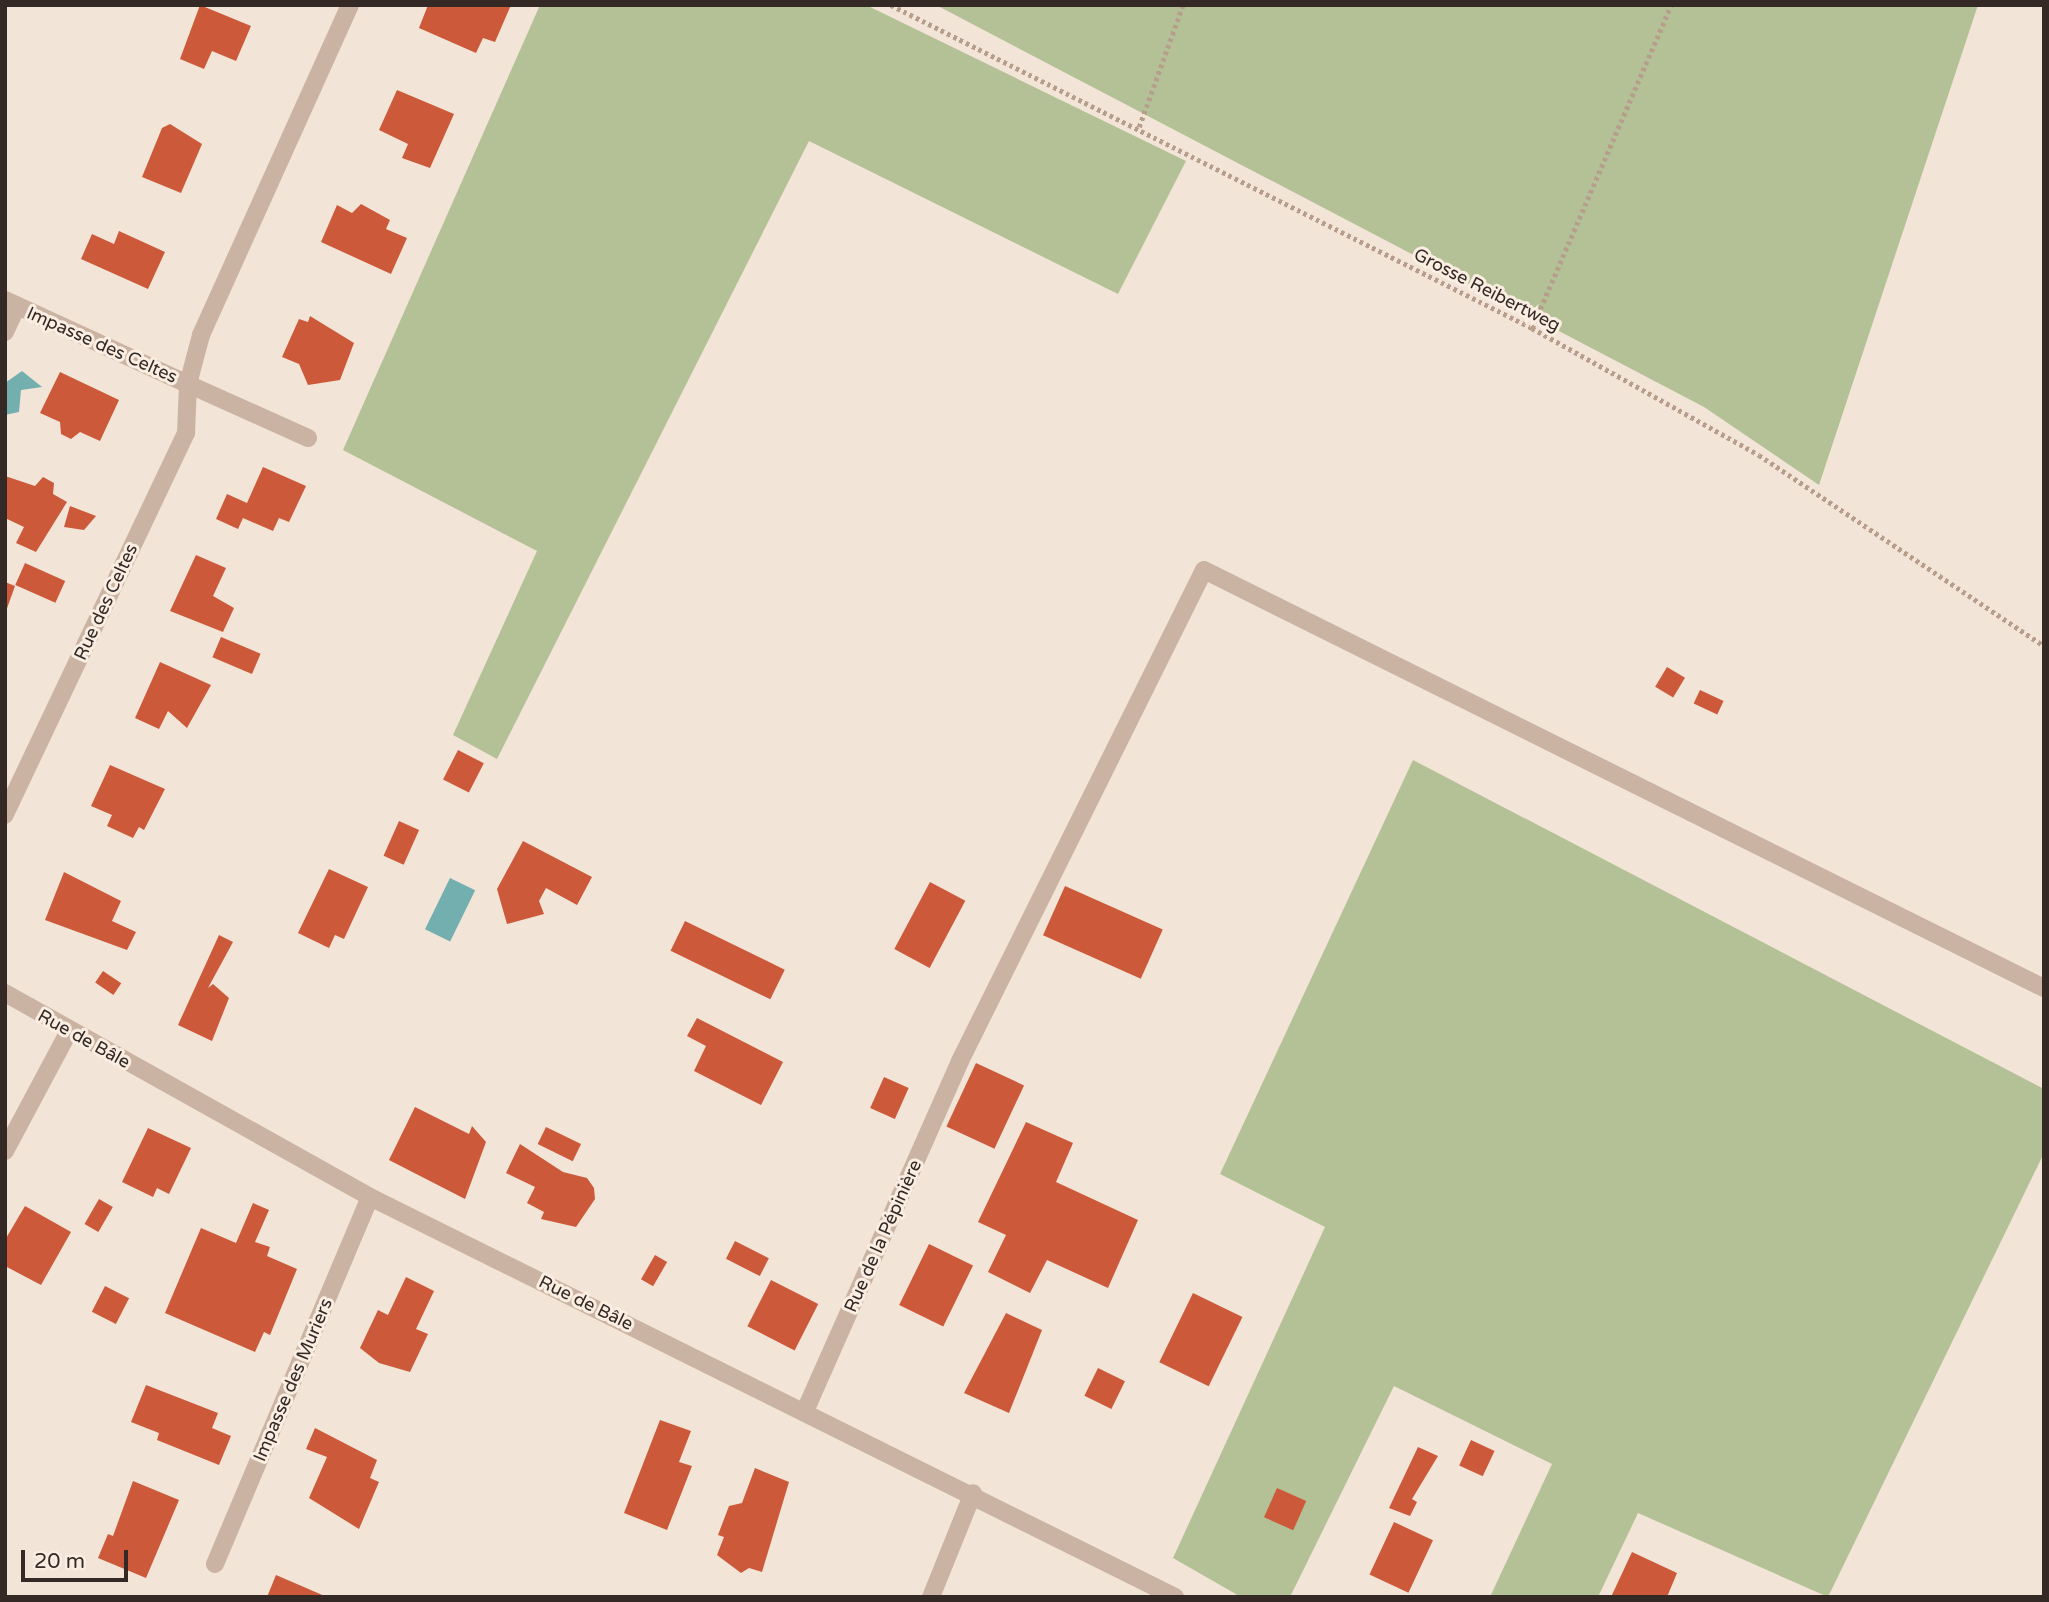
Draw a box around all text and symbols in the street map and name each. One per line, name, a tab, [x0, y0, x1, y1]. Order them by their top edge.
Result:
street label: Grosse Reibertweg	[1410, 244, 1564, 336]
street label: Impasse des Celtes	[23, 302, 181, 388]
street label: Rue des Celtes	[70, 540, 142, 664]
street label: Rue de Bâle	[34, 1005, 134, 1073]
street label: Rue de la Pépinière	[840, 1156, 926, 1316]
street label: Rue de Bâle	[535, 1271, 637, 1335]
street label: Impasse des Muriers	[249, 1295, 337, 1465]
scale bar	[24, 1536, 131, 1580]
text: 20 m	[34, 1549, 85, 1574]

